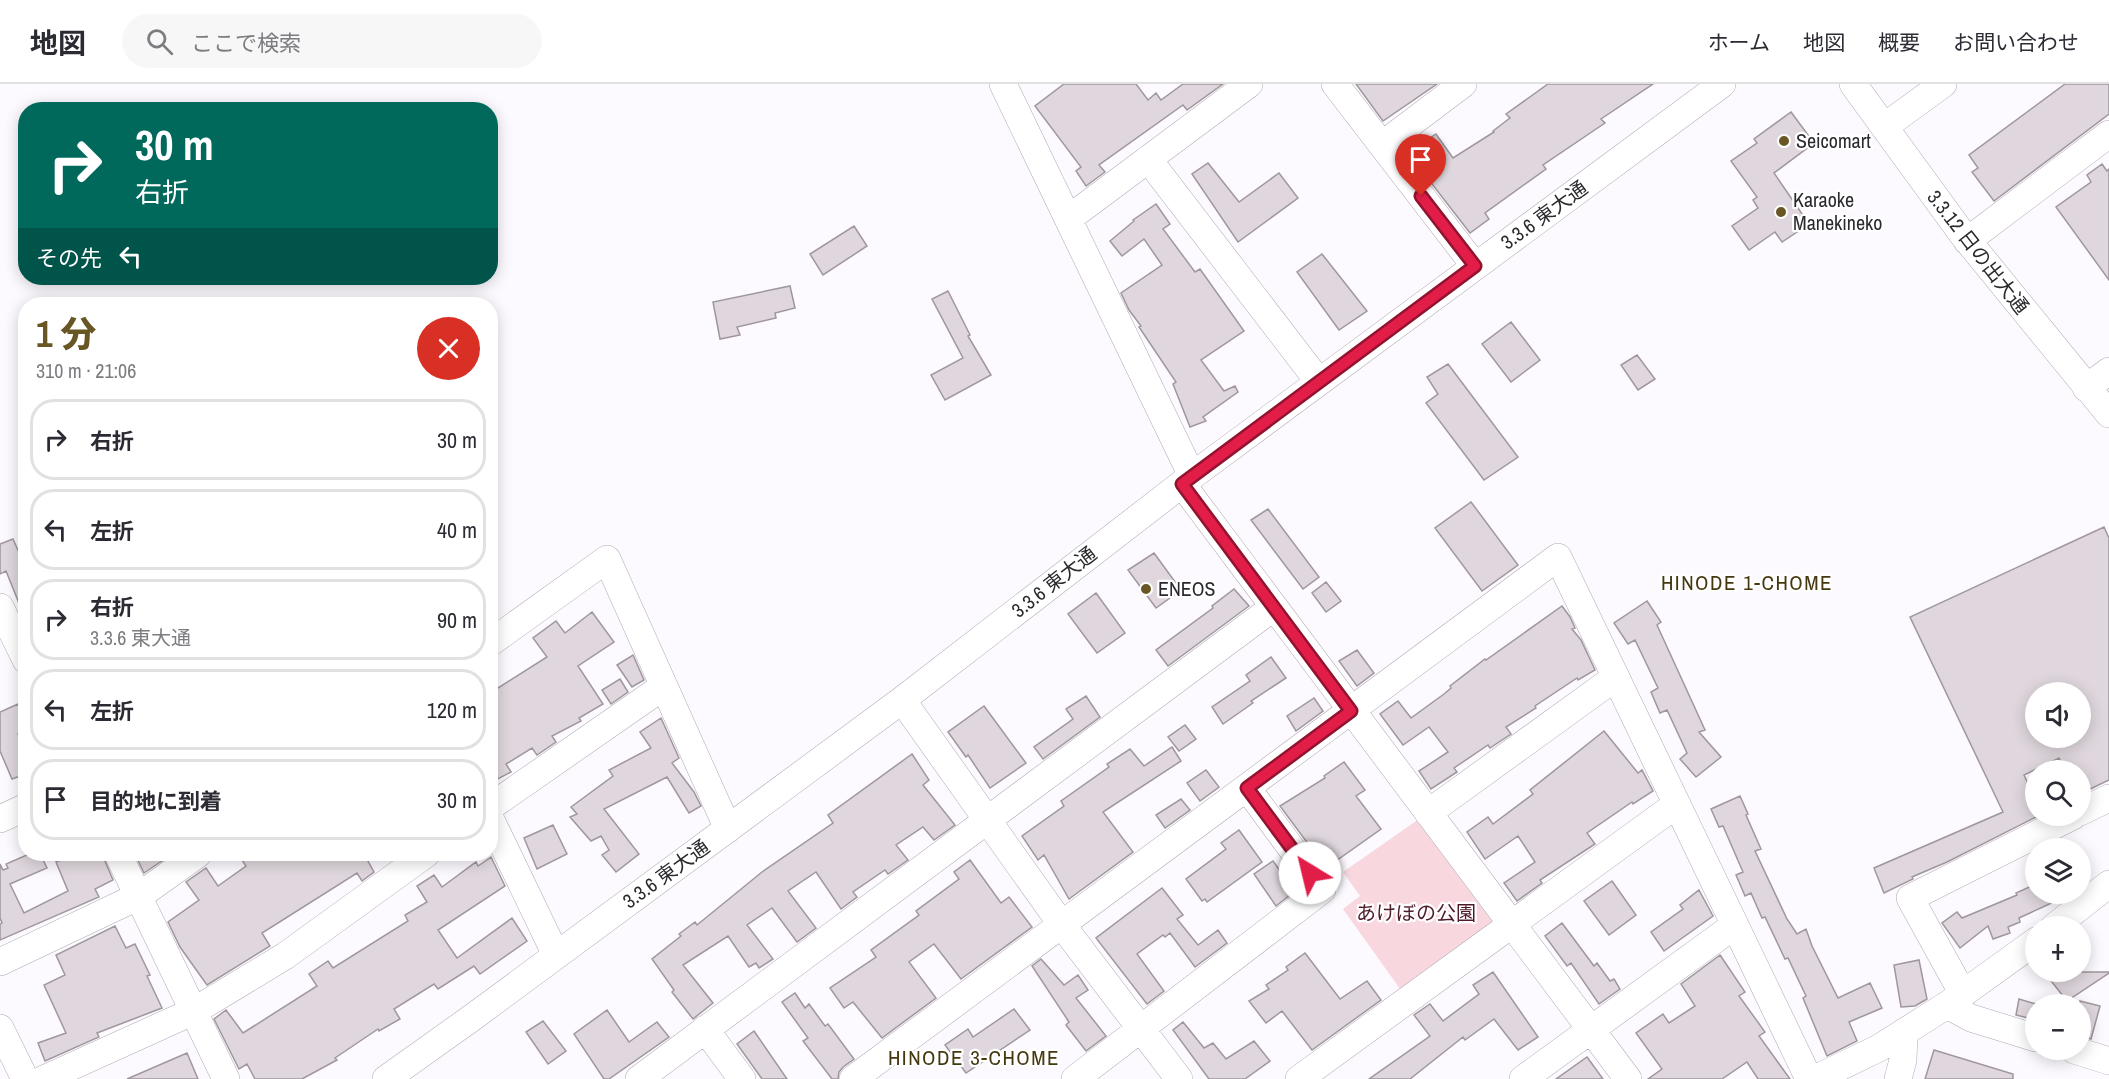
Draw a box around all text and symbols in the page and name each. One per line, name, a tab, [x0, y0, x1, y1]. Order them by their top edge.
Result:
search box	[122, 14, 542, 68]
text: 地図	[30, 24, 86, 62]
icon: search	[143, 25, 176, 58]
text: ここで検索	[191, 28, 301, 58]
text: ホーム	[1708, 28, 1770, 57]
text: 地図	[1803, 28, 1845, 57]
text: 概要	[1878, 28, 1920, 57]
text: お問い合わせ	[1953, 28, 2079, 57]
text: 30 m	[135, 117, 214, 173]
icon: right	[36, 126, 114, 204]
place label: Seicomart	[1796, 127, 1871, 154]
pin	[1395, 134, 1446, 196]
marker: Seicomart	[1777, 134, 1791, 148]
icon: arrive	[1404, 143, 1437, 176]
text: 右折	[135, 174, 189, 210]
street label: 3.3.6 東大通	[1495, 174, 1593, 255]
street label: 3.3.12 日の出大通	[1922, 184, 2035, 319]
place label: Karaoke Manekineko	[1793, 186, 1882, 236]
marker: Karaoke Manekineko	[1774, 205, 1788, 219]
icon: left	[114, 240, 147, 273]
text: その先	[36, 243, 102, 273]
text: 1 分	[36, 310, 97, 358]
button: close	[417, 317, 480, 380]
text: 310 m · 21:06	[36, 357, 136, 384]
icon: right	[39, 423, 72, 456]
text: 30 m	[437, 425, 477, 455]
text: 右折	[90, 426, 134, 456]
icon: left	[39, 513, 72, 546]
text: 40 m	[437, 515, 477, 545]
text: 左折	[90, 516, 134, 546]
street label: 3.3.6 東大通	[1006, 540, 1102, 623]
district label: HINODE 1-CHOME	[1661, 568, 1833, 597]
place label: ENEOS	[1158, 575, 1215, 602]
marker: ENEOS	[1139, 582, 1153, 596]
text: 右折	[90, 592, 134, 622]
icon: right	[39, 603, 72, 636]
text: 90 m	[437, 605, 477, 635]
text: 3.3.6 東大通	[90, 624, 191, 651]
map controls	[2025, 682, 2091, 1060]
button: sound	[2025, 682, 2091, 748]
icon: left	[39, 693, 72, 726]
text: 120 m	[427, 695, 477, 725]
text: 左折	[90, 696, 134, 726]
button: search	[2025, 760, 2091, 826]
icon: arrive	[39, 783, 72, 816]
text: 30 m	[437, 785, 477, 815]
text: 目的地に到着	[90, 786, 222, 816]
street label: 3.3.6 東大通	[617, 833, 715, 914]
button: layers	[2025, 838, 2091, 904]
position arrow	[1278, 841, 1342, 905]
park label: あけぼの公園	[1356, 899, 1476, 926]
button: +	[2025, 916, 2091, 982]
button: −	[2025, 994, 2091, 1060]
district label: HINODE 3-CHOME	[888, 1043, 1060, 1072]

